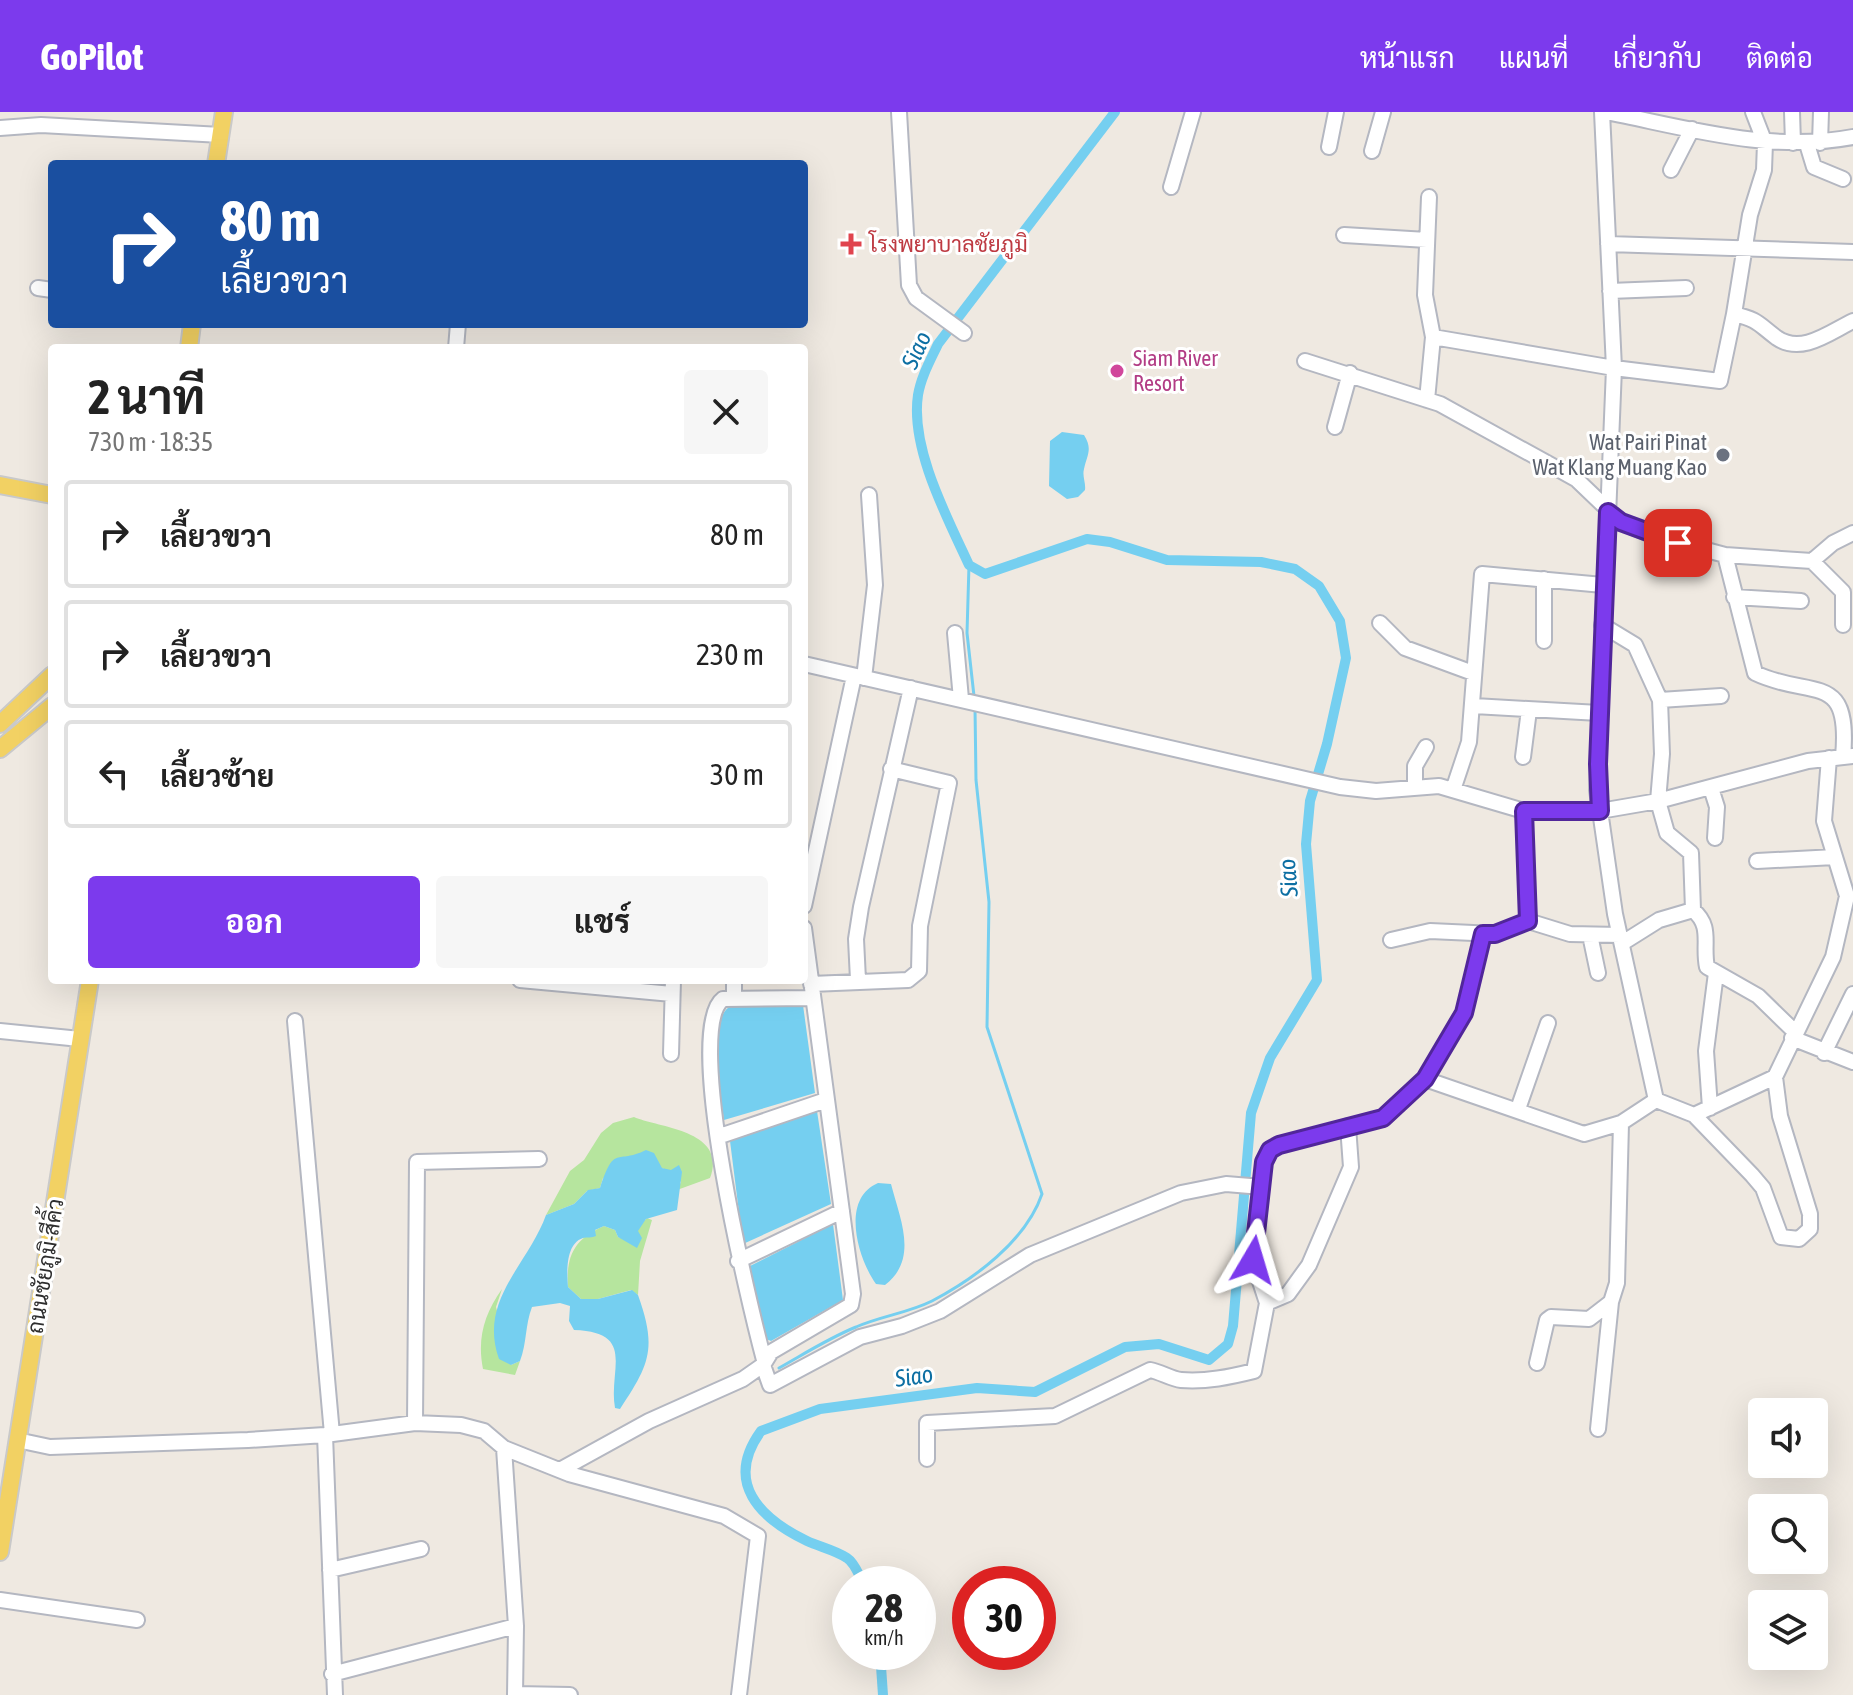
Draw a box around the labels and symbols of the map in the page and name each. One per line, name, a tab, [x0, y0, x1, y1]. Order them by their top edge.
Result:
place label: โรงพยาบาลชัยภูมิ	[868, 230, 1028, 260]
marker: โรงพยาบาลชัยภูมิ	[840, 233, 862, 255]
water label: Siao	[895, 327, 936, 374]
place label: Siam River Resort	[1133, 345, 1218, 396]
marker: Siam River Resort	[1108, 362, 1126, 380]
place label: Wat Pairi Pinat Wat Klang Muang Kao	[1532, 429, 1707, 480]
marker: Wat Pairi Pinat Wat Klang Muang Kao	[1714, 446, 1732, 464]
pin	[1644, 509, 1712, 577]
water label: Siao	[1273, 858, 1303, 899]
street label: ถนนชัยภูมิ-สีคิ้ว	[17, 1196, 71, 1336]
position arrow	[1211, 1218, 1295, 1302]
water label: Siao	[892, 1360, 935, 1392]
speed limit sign: 30	[952, 1566, 1056, 1670]

